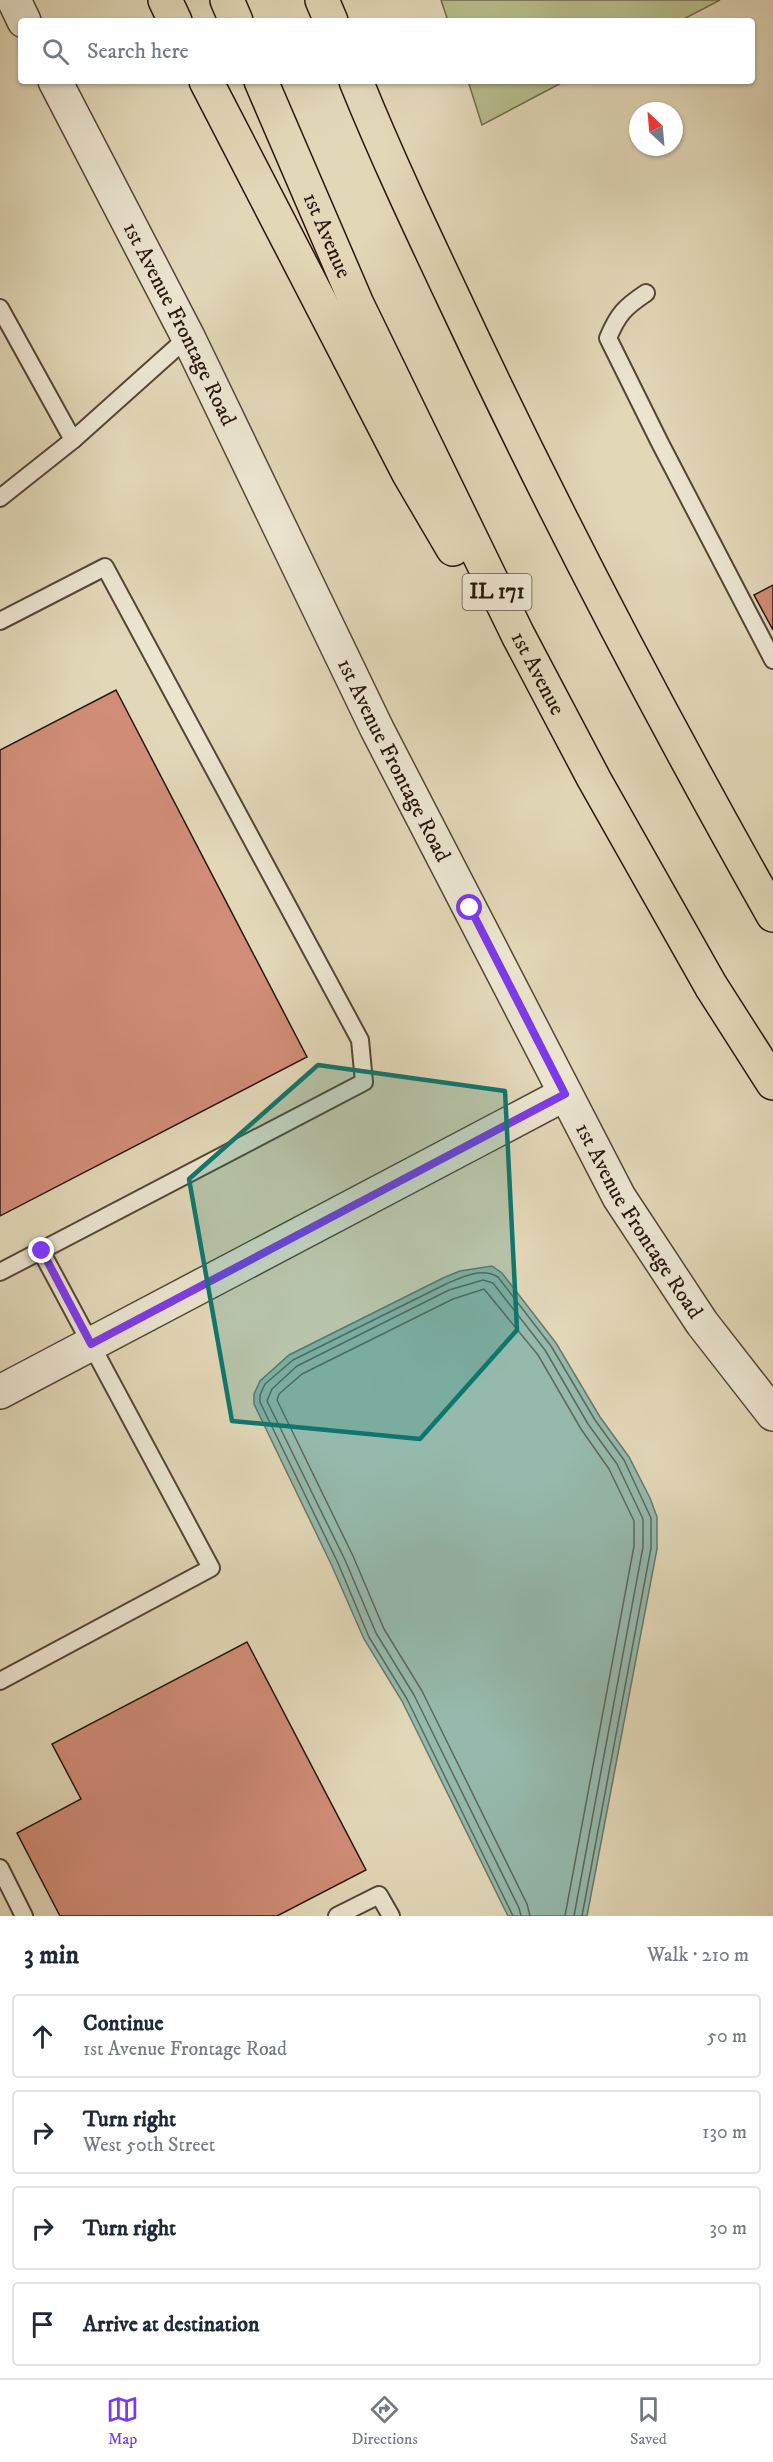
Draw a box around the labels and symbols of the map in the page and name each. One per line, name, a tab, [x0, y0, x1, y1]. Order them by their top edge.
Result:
north arrow	[629, 102, 683, 156]
street label: 1st Avenue	[297, 188, 358, 282]
street label: 1st Avenue Frontage Road	[117, 217, 242, 430]
road number: IL 171	[462, 574, 532, 610]
street label: 1st Avenue	[505, 627, 571, 720]
street label: 1st Avenue Frontage Road	[331, 654, 457, 866]
route start	[456, 894, 482, 920]
street label: 1st Avenue Frontage Road	[569, 1118, 709, 1324]
route end	[28, 1237, 54, 1263]

